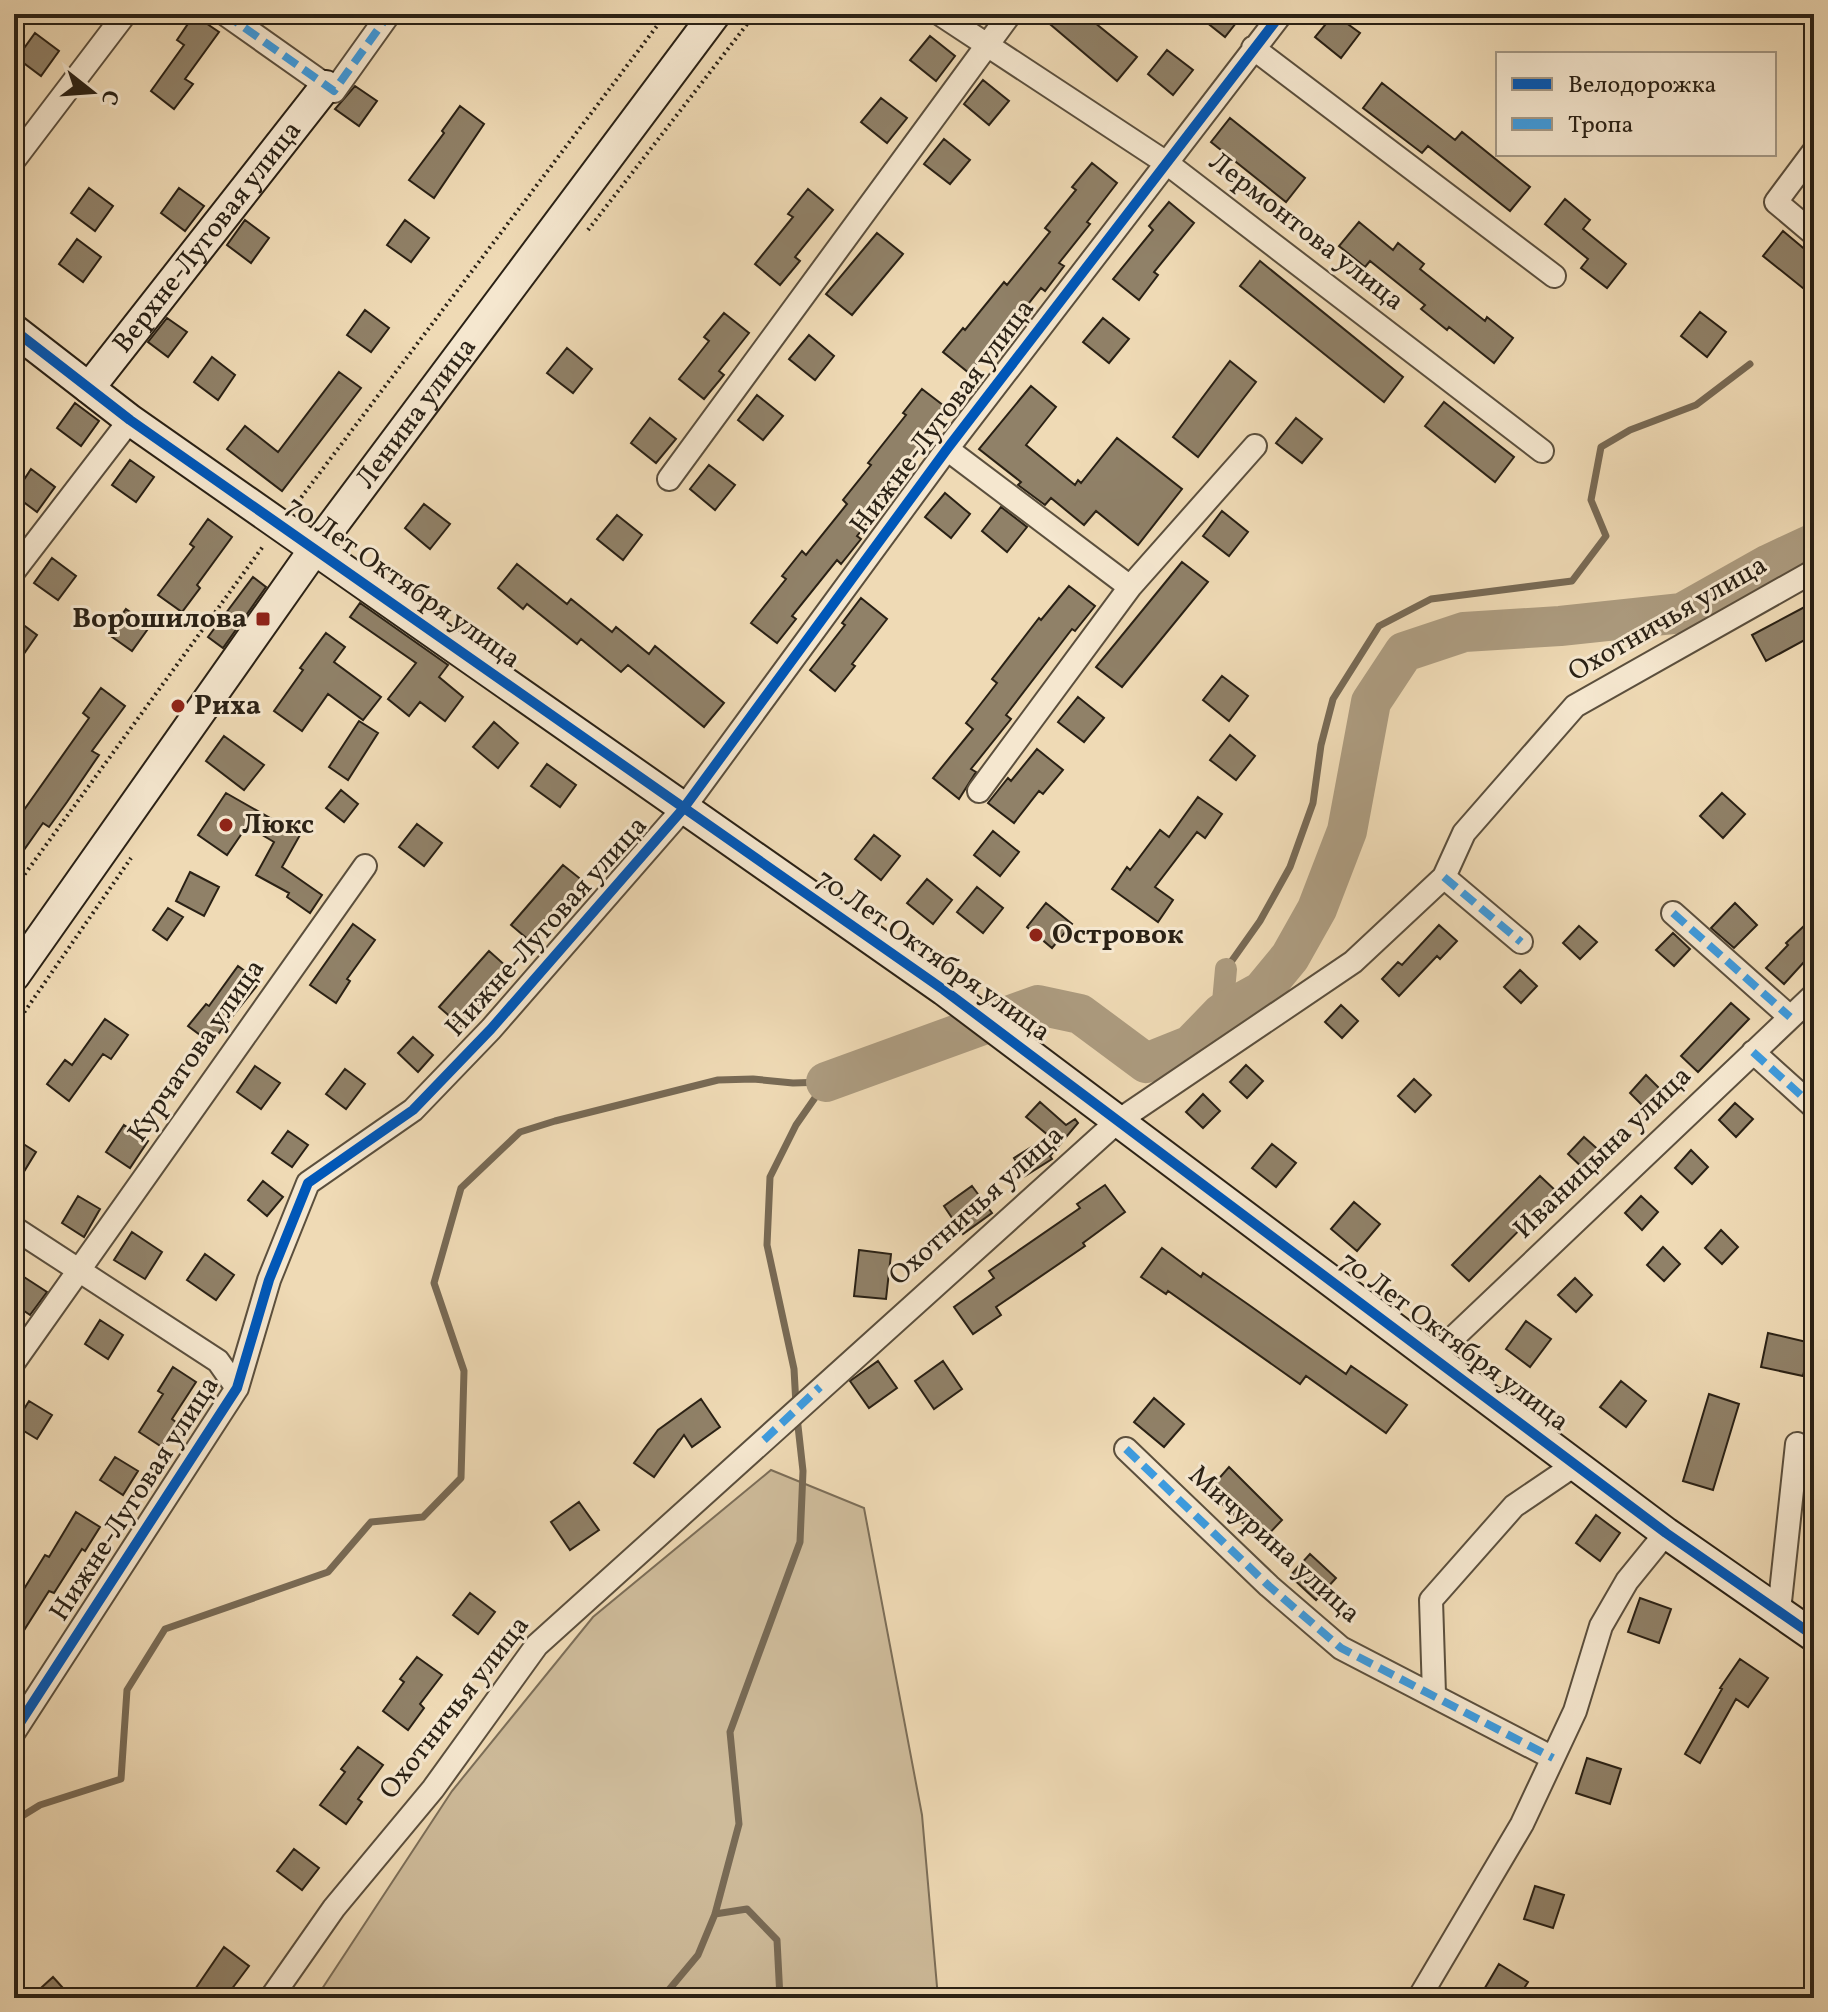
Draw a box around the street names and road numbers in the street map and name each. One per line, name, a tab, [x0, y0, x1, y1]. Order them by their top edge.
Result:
street label: Верхне-Луговая улица	[104, 112, 311, 361]
street label: Лермонтова улица	[1200, 143, 1412, 321]
street label: Нижне-Луговая улица	[842, 291, 1044, 543]
street label: Ленина улица	[347, 329, 486, 497]
street label: 70 Лет Октября улица	[278, 487, 528, 679]
street label: Охотничья улица	[1561, 546, 1775, 692]
street label: Нижне-Луговая улица	[437, 808, 657, 1046]
street label: 70 Лет Октября улица	[808, 860, 1058, 1052]
street label: Курчатова улица	[119, 951, 275, 1151]
street label: Иваницына улица	[1505, 1058, 1701, 1248]
street label: Охотничья улица	[881, 1117, 1073, 1295]
street label: 70 Лет Октября улица	[1331, 1243, 1577, 1441]
street label: Нижне-Луговая улица	[41, 1369, 229, 1629]
street label: Мичурина улица	[1179, 1457, 1369, 1633]
street label: Охотничья улица	[371, 1608, 539, 1808]

